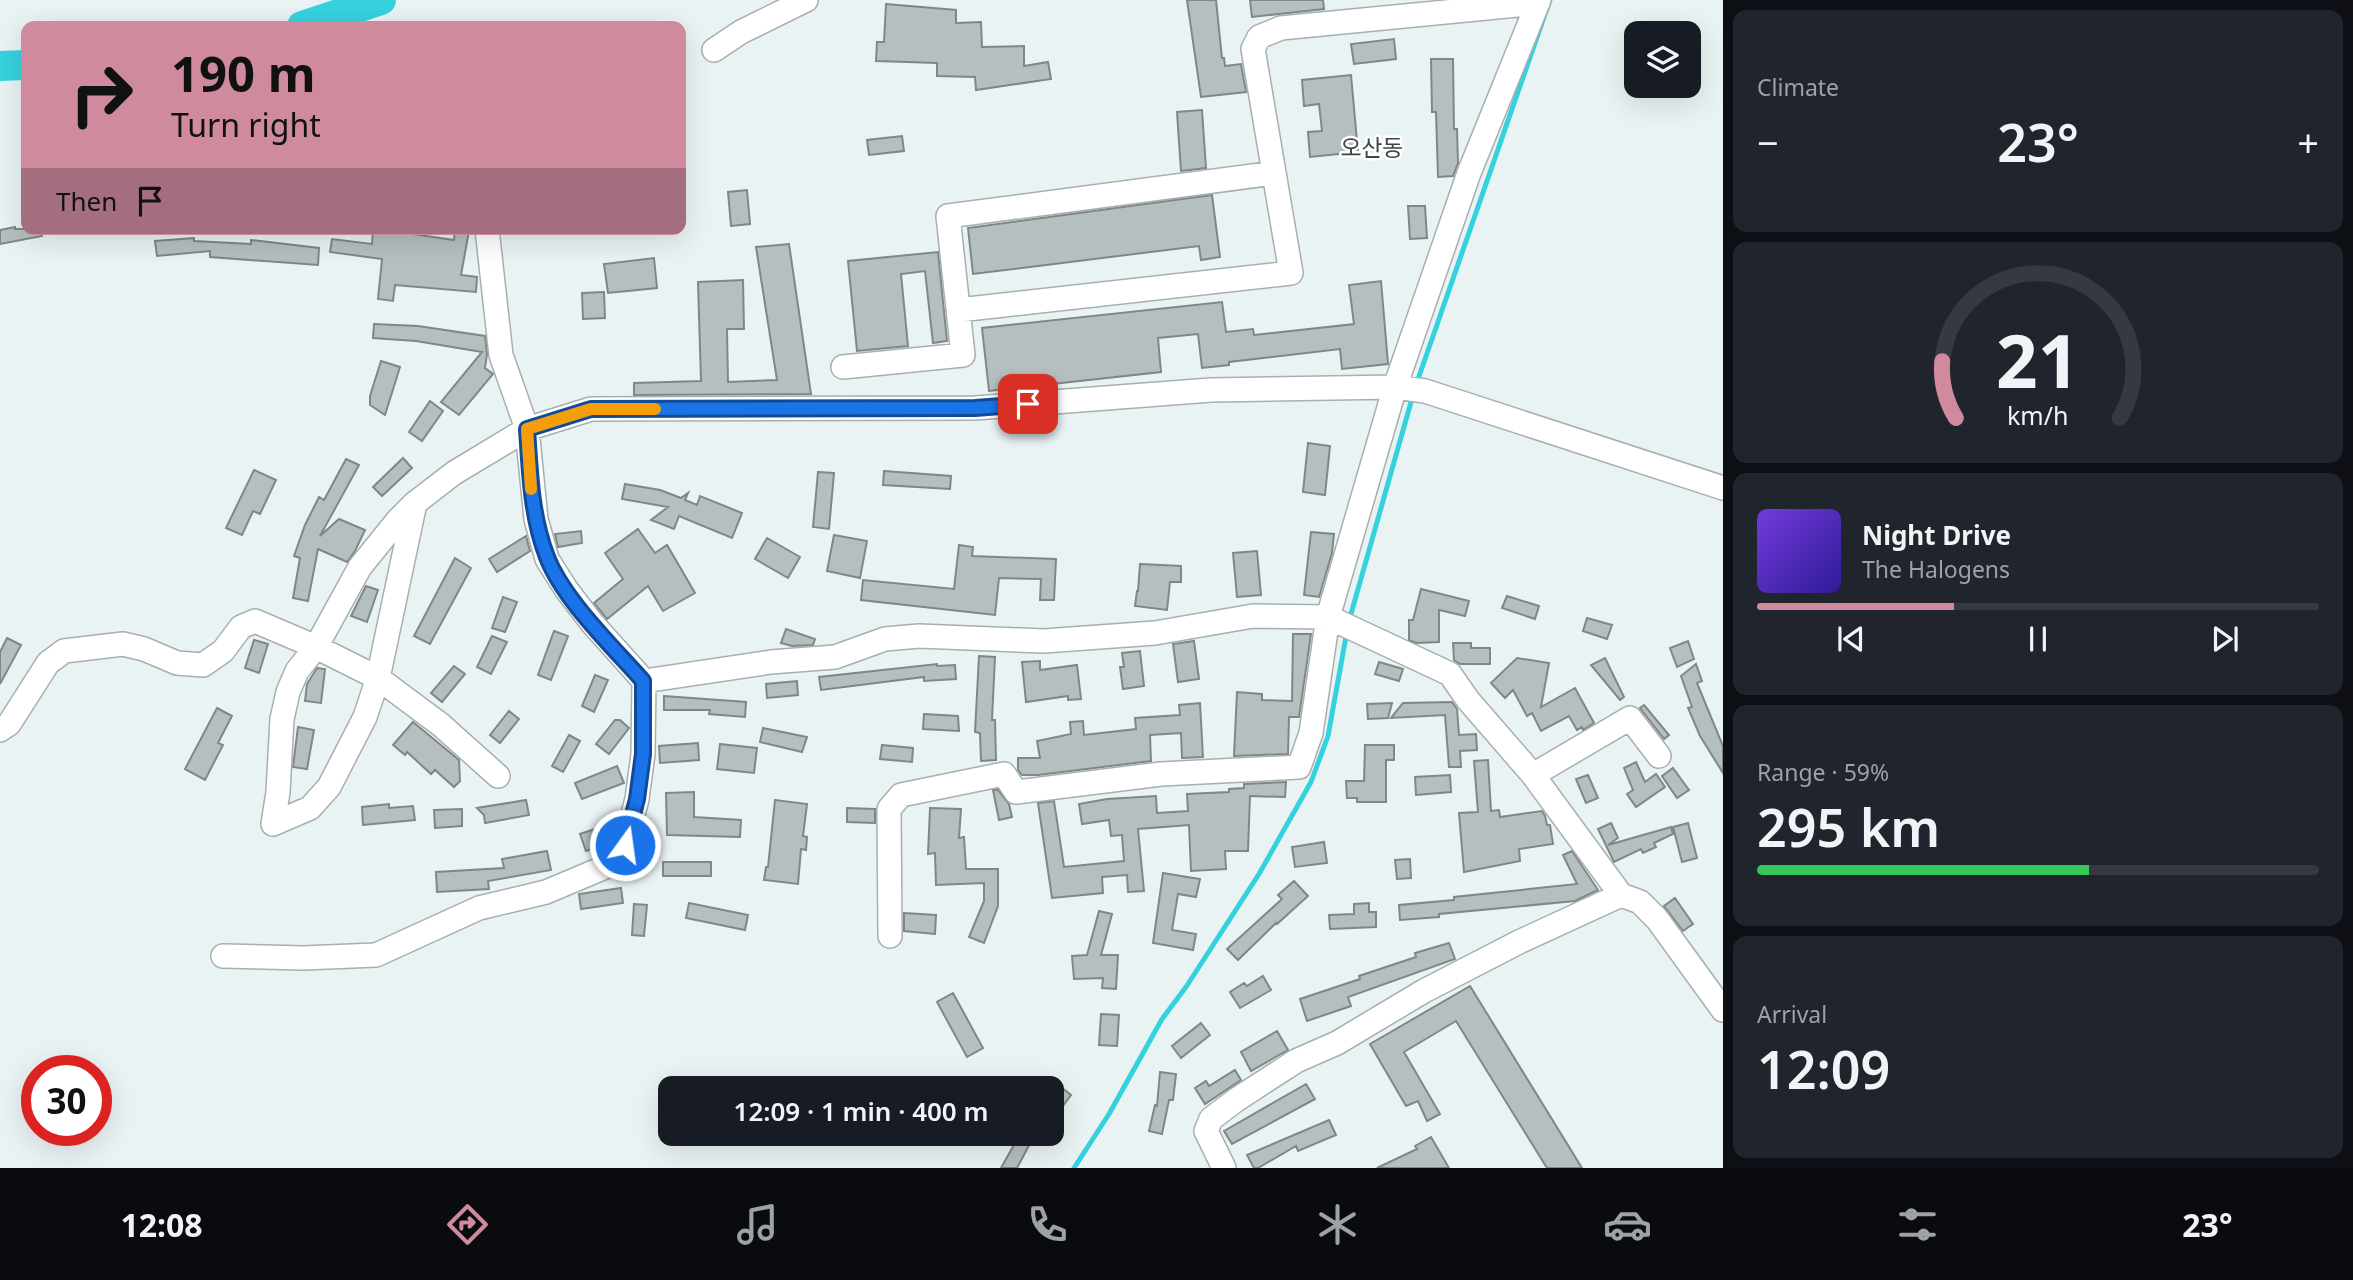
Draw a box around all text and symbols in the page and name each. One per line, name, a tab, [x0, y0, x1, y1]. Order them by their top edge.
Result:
map controls	[1624, 21, 1701, 98]
button: layers	[1624, 21, 1701, 98]
text: 190 m	[171, 40, 316, 106]
icon: right	[56, 49, 147, 140]
text: Climate	[1757, 71, 1839, 103]
text: Turn right	[171, 103, 321, 146]
text: 23°	[1997, 106, 2079, 177]
text: −	[1757, 116, 1779, 168]
text: +	[2297, 116, 2319, 168]
district label: 오산동	[1340, 131, 1404, 163]
icon: arrive	[131, 182, 169, 220]
text: Then	[56, 183, 117, 219]
text: 21	[1996, 311, 2080, 410]
pin	[998, 374, 1058, 434]
icon: arrive	[1009, 385, 1047, 423]
text: km/h	[2007, 398, 2069, 432]
text: Night Drive	[1862, 517, 2011, 553]
text: The Halogens	[1862, 553, 2010, 585]
icon: previous	[1832, 620, 1870, 658]
icon: pause	[2019, 620, 2057, 658]
icon: next	[2206, 620, 2244, 658]
text: Range · 59%	[1757, 756, 1889, 788]
text: 295 km	[1757, 791, 1940, 862]
position arrow	[588, 808, 662, 882]
text: Arrival	[1757, 998, 1827, 1030]
text: 12:09	[1757, 1033, 1890, 1104]
speed limit sign: 30	[21, 1055, 112, 1146]
text: 12:09 · 1 min · 400 m	[734, 1093, 988, 1129]
icon: directions	[443, 1200, 492, 1249]
icon: music	[733, 1200, 782, 1249]
icon: phone	[1023, 1200, 1072, 1249]
icon: climate	[1313, 1200, 1362, 1249]
icon: car	[1603, 1200, 1652, 1249]
icon: filters	[1893, 1200, 1942, 1249]
text: 12:08	[120, 1203, 203, 1246]
text: 23°	[2182, 1203, 2233, 1246]

